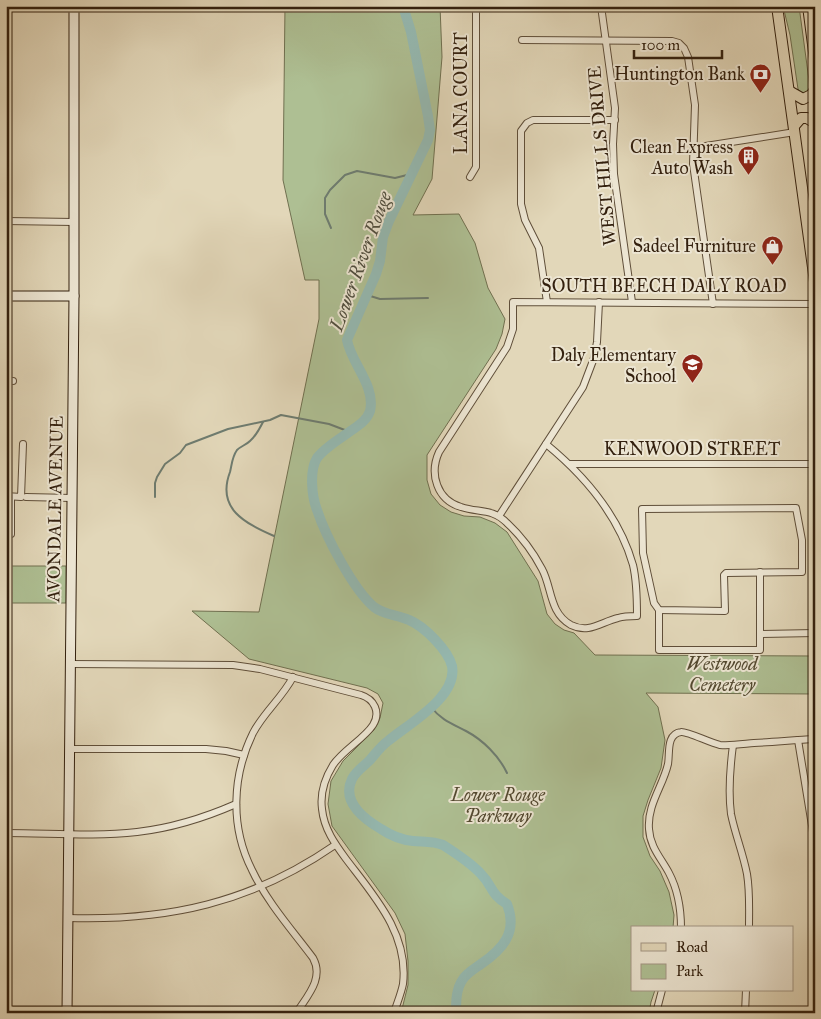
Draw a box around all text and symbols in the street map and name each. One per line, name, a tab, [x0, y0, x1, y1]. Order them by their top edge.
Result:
scale bar	[634, 28, 721, 60]
street label: LANA COURT	[450, 32, 472, 154]
text: 100 m	[641, 36, 681, 54]
bank icon: Huntington Bank	[749, 62, 773, 93]
place label: Huntington Bank	[614, 63, 746, 86]
street label: WEST HILLS DRIVE	[583, 65, 621, 247]
place label: Clean Express Auto Wash	[630, 136, 733, 179]
building icon: Clean Express Auto Wash	[737, 145, 761, 176]
water label: Lower River Rouge	[324, 188, 397, 335]
shop icon: Sadeel Furniture	[760, 234, 784, 265]
place label: Sadeel Furniture	[633, 235, 756, 257]
street label: SOUTH BEECH DALY ROAD	[541, 275, 787, 297]
place label: Daly Elementary School	[551, 344, 677, 387]
school or university icon: Daly Elementary School	[680, 353, 704, 384]
street label: AVONDALE AVENUE	[42, 416, 68, 603]
street label: KENWOOD STREET	[604, 438, 780, 460]
park label: Westwood Cemetery	[686, 653, 759, 696]
park label: Lower Rouge Parkway	[450, 784, 546, 827]
legend	[631, 926, 794, 992]
text: Road	[676, 938, 708, 956]
text: Park	[676, 962, 703, 980]

